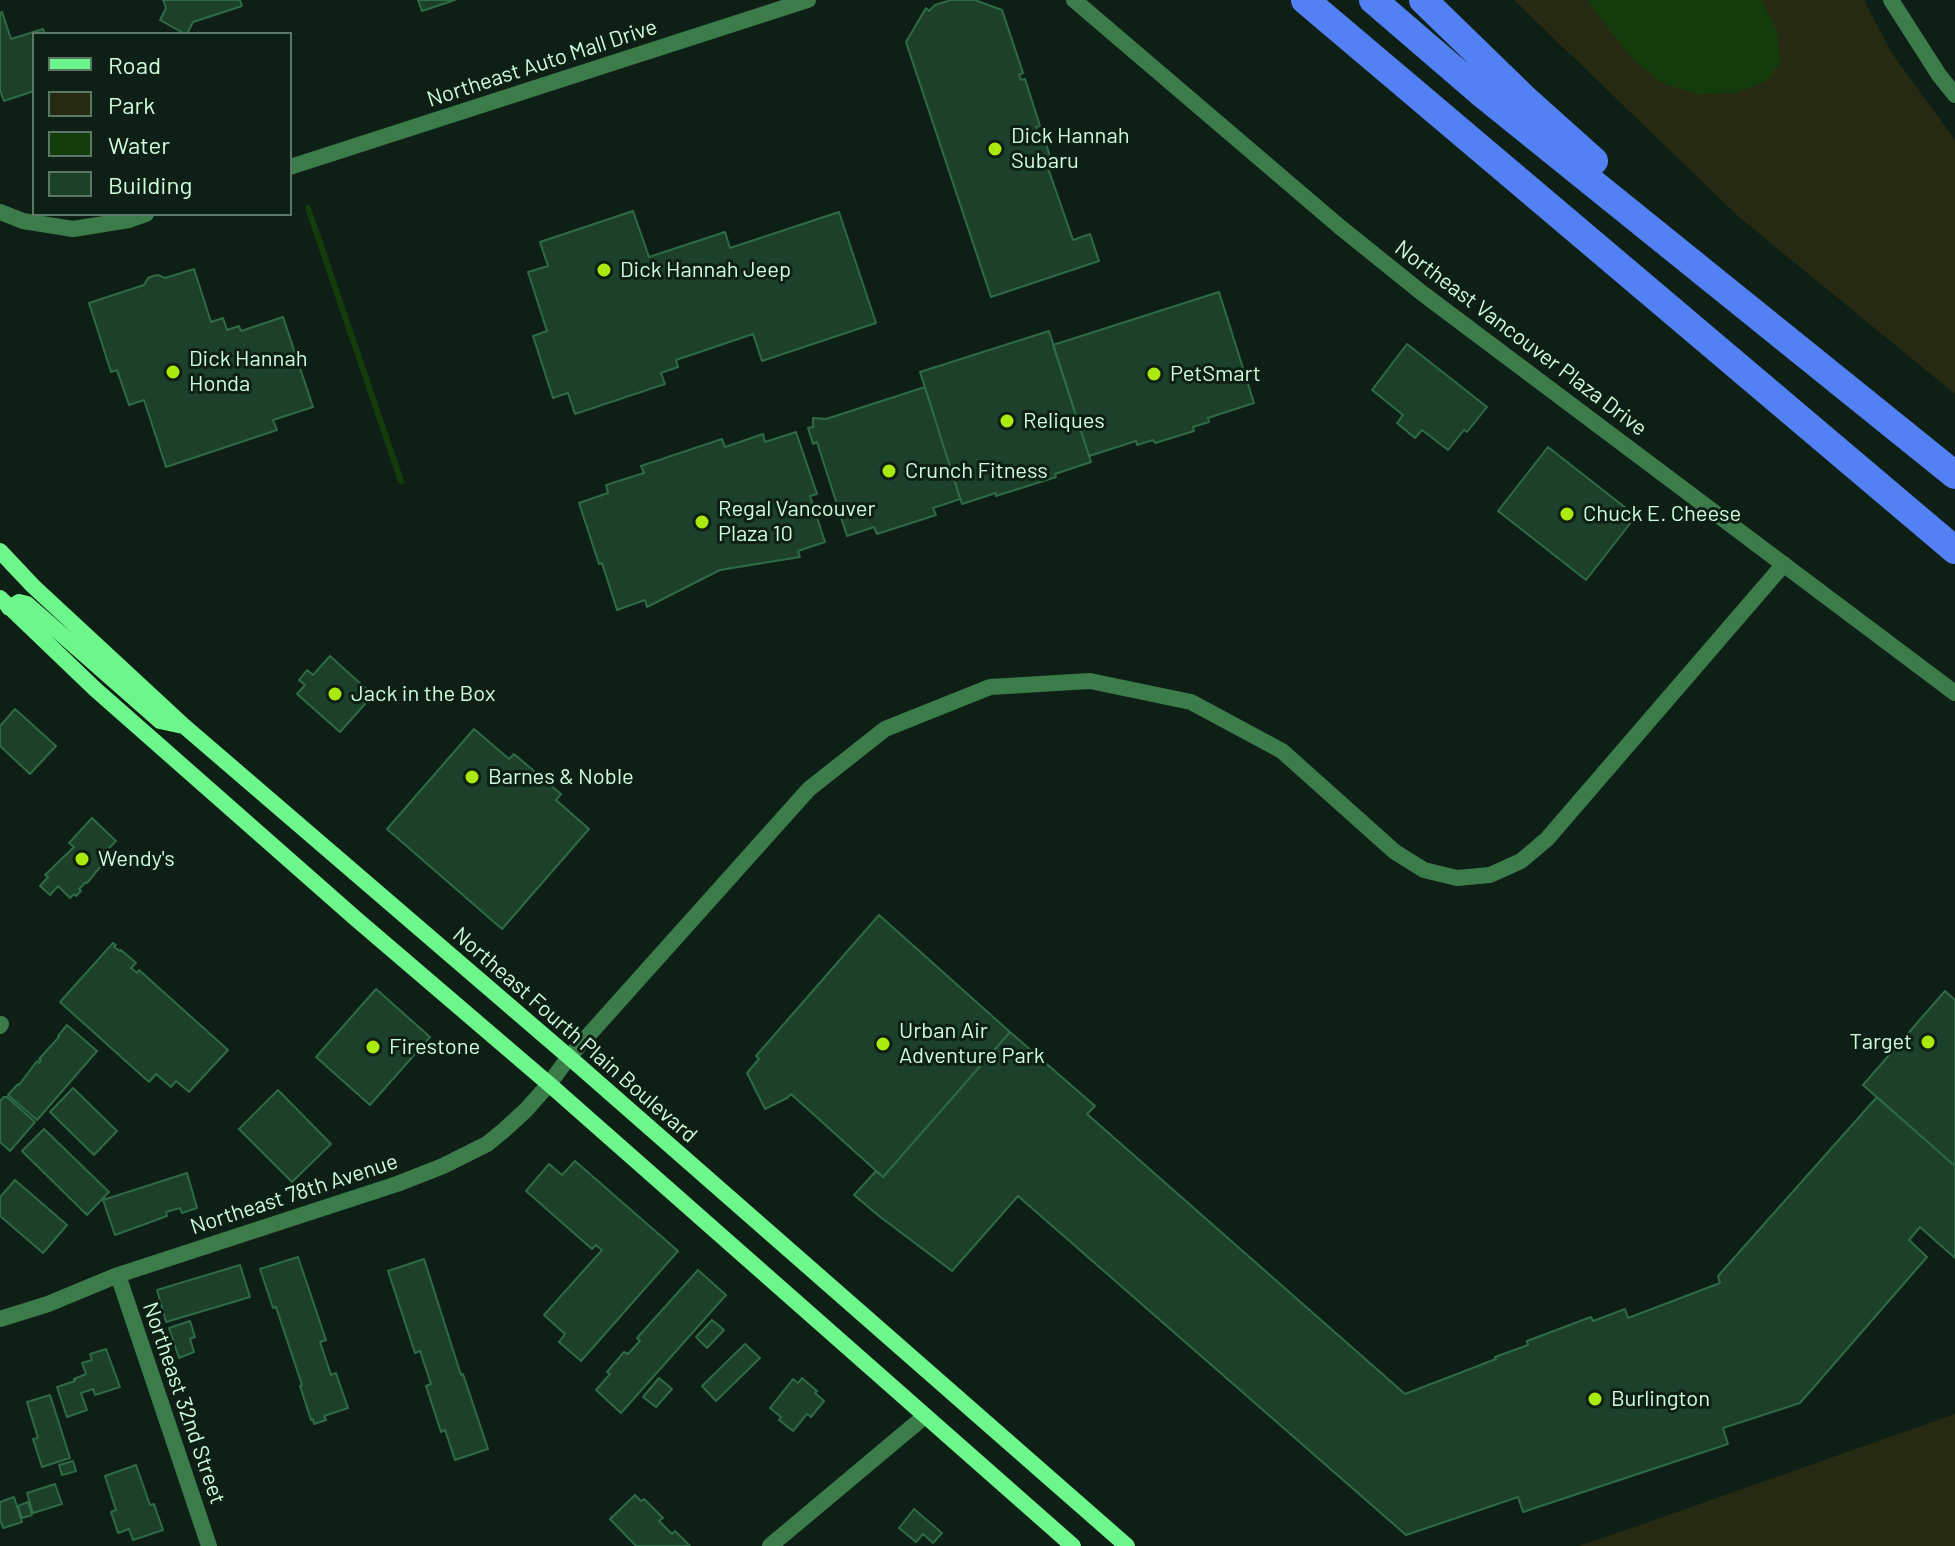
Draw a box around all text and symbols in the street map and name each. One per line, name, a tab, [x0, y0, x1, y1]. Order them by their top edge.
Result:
street label: Northeast Auto Mall Drive	[424, 13, 660, 113]
legend	[32, 32, 292, 216]
text: Road	[108, 50, 161, 79]
text: Park	[108, 90, 155, 119]
place label: Dick Hannah Subaru	[1011, 123, 1130, 174]
text: Water	[108, 130, 170, 159]
marker: Dick Hannah Subaru	[986, 140, 1004, 158]
text: Building	[108, 170, 192, 199]
street label: Northeast Vancouver Plaza Drive	[1390, 235, 1652, 441]
place label: Dick Hannah Jeep	[620, 257, 791, 283]
marker: Dick Hannah Jeep	[595, 261, 613, 279]
place label: Dick Hannah Honda	[189, 346, 308, 398]
place label: PetSmart	[1170, 361, 1261, 387]
marker: Dick Hannah Honda	[164, 363, 182, 381]
marker: PetSmart	[1145, 365, 1163, 383]
place label: Reliques	[1023, 408, 1105, 434]
marker: Reliques	[998, 412, 1016, 430]
place label: Crunch Fitness	[905, 458, 1048, 484]
marker: Crunch Fitness	[880, 462, 898, 480]
place label: Regal Vancouver Plaza 10	[718, 496, 875, 548]
place label: Chuck E. Cheese	[1583, 501, 1741, 527]
marker: Chuck E. Cheese	[1558, 505, 1576, 523]
marker: Regal Vancouver Plaza 10	[693, 513, 711, 531]
place label: Jack in the Box	[351, 681, 496, 707]
marker: Jack in the Box	[326, 685, 344, 703]
place label: Barnes & Noble	[488, 764, 634, 790]
marker: Barnes & Noble	[463, 768, 481, 786]
place label: Wendy's	[98, 846, 175, 872]
marker: Wendy's	[73, 850, 91, 868]
street label: Northeast Fourth Plain Boulevard	[447, 922, 703, 1148]
place label: Urban Air Adventure Park	[899, 1018, 1045, 1070]
place label: Target	[1849, 1029, 1912, 1055]
marker: Target	[1919, 1033, 1937, 1051]
place label: Firestone	[389, 1034, 480, 1060]
marker: Urban Air Adventure Park	[874, 1035, 892, 1053]
marker: Firestone	[364, 1038, 382, 1056]
street label: Northeast 78th Avenue	[187, 1148, 401, 1240]
street label: Northeast 32nd Street	[137, 1298, 231, 1508]
place label: Burlington	[1611, 1386, 1710, 1412]
marker: Burlington	[1586, 1390, 1604, 1408]

